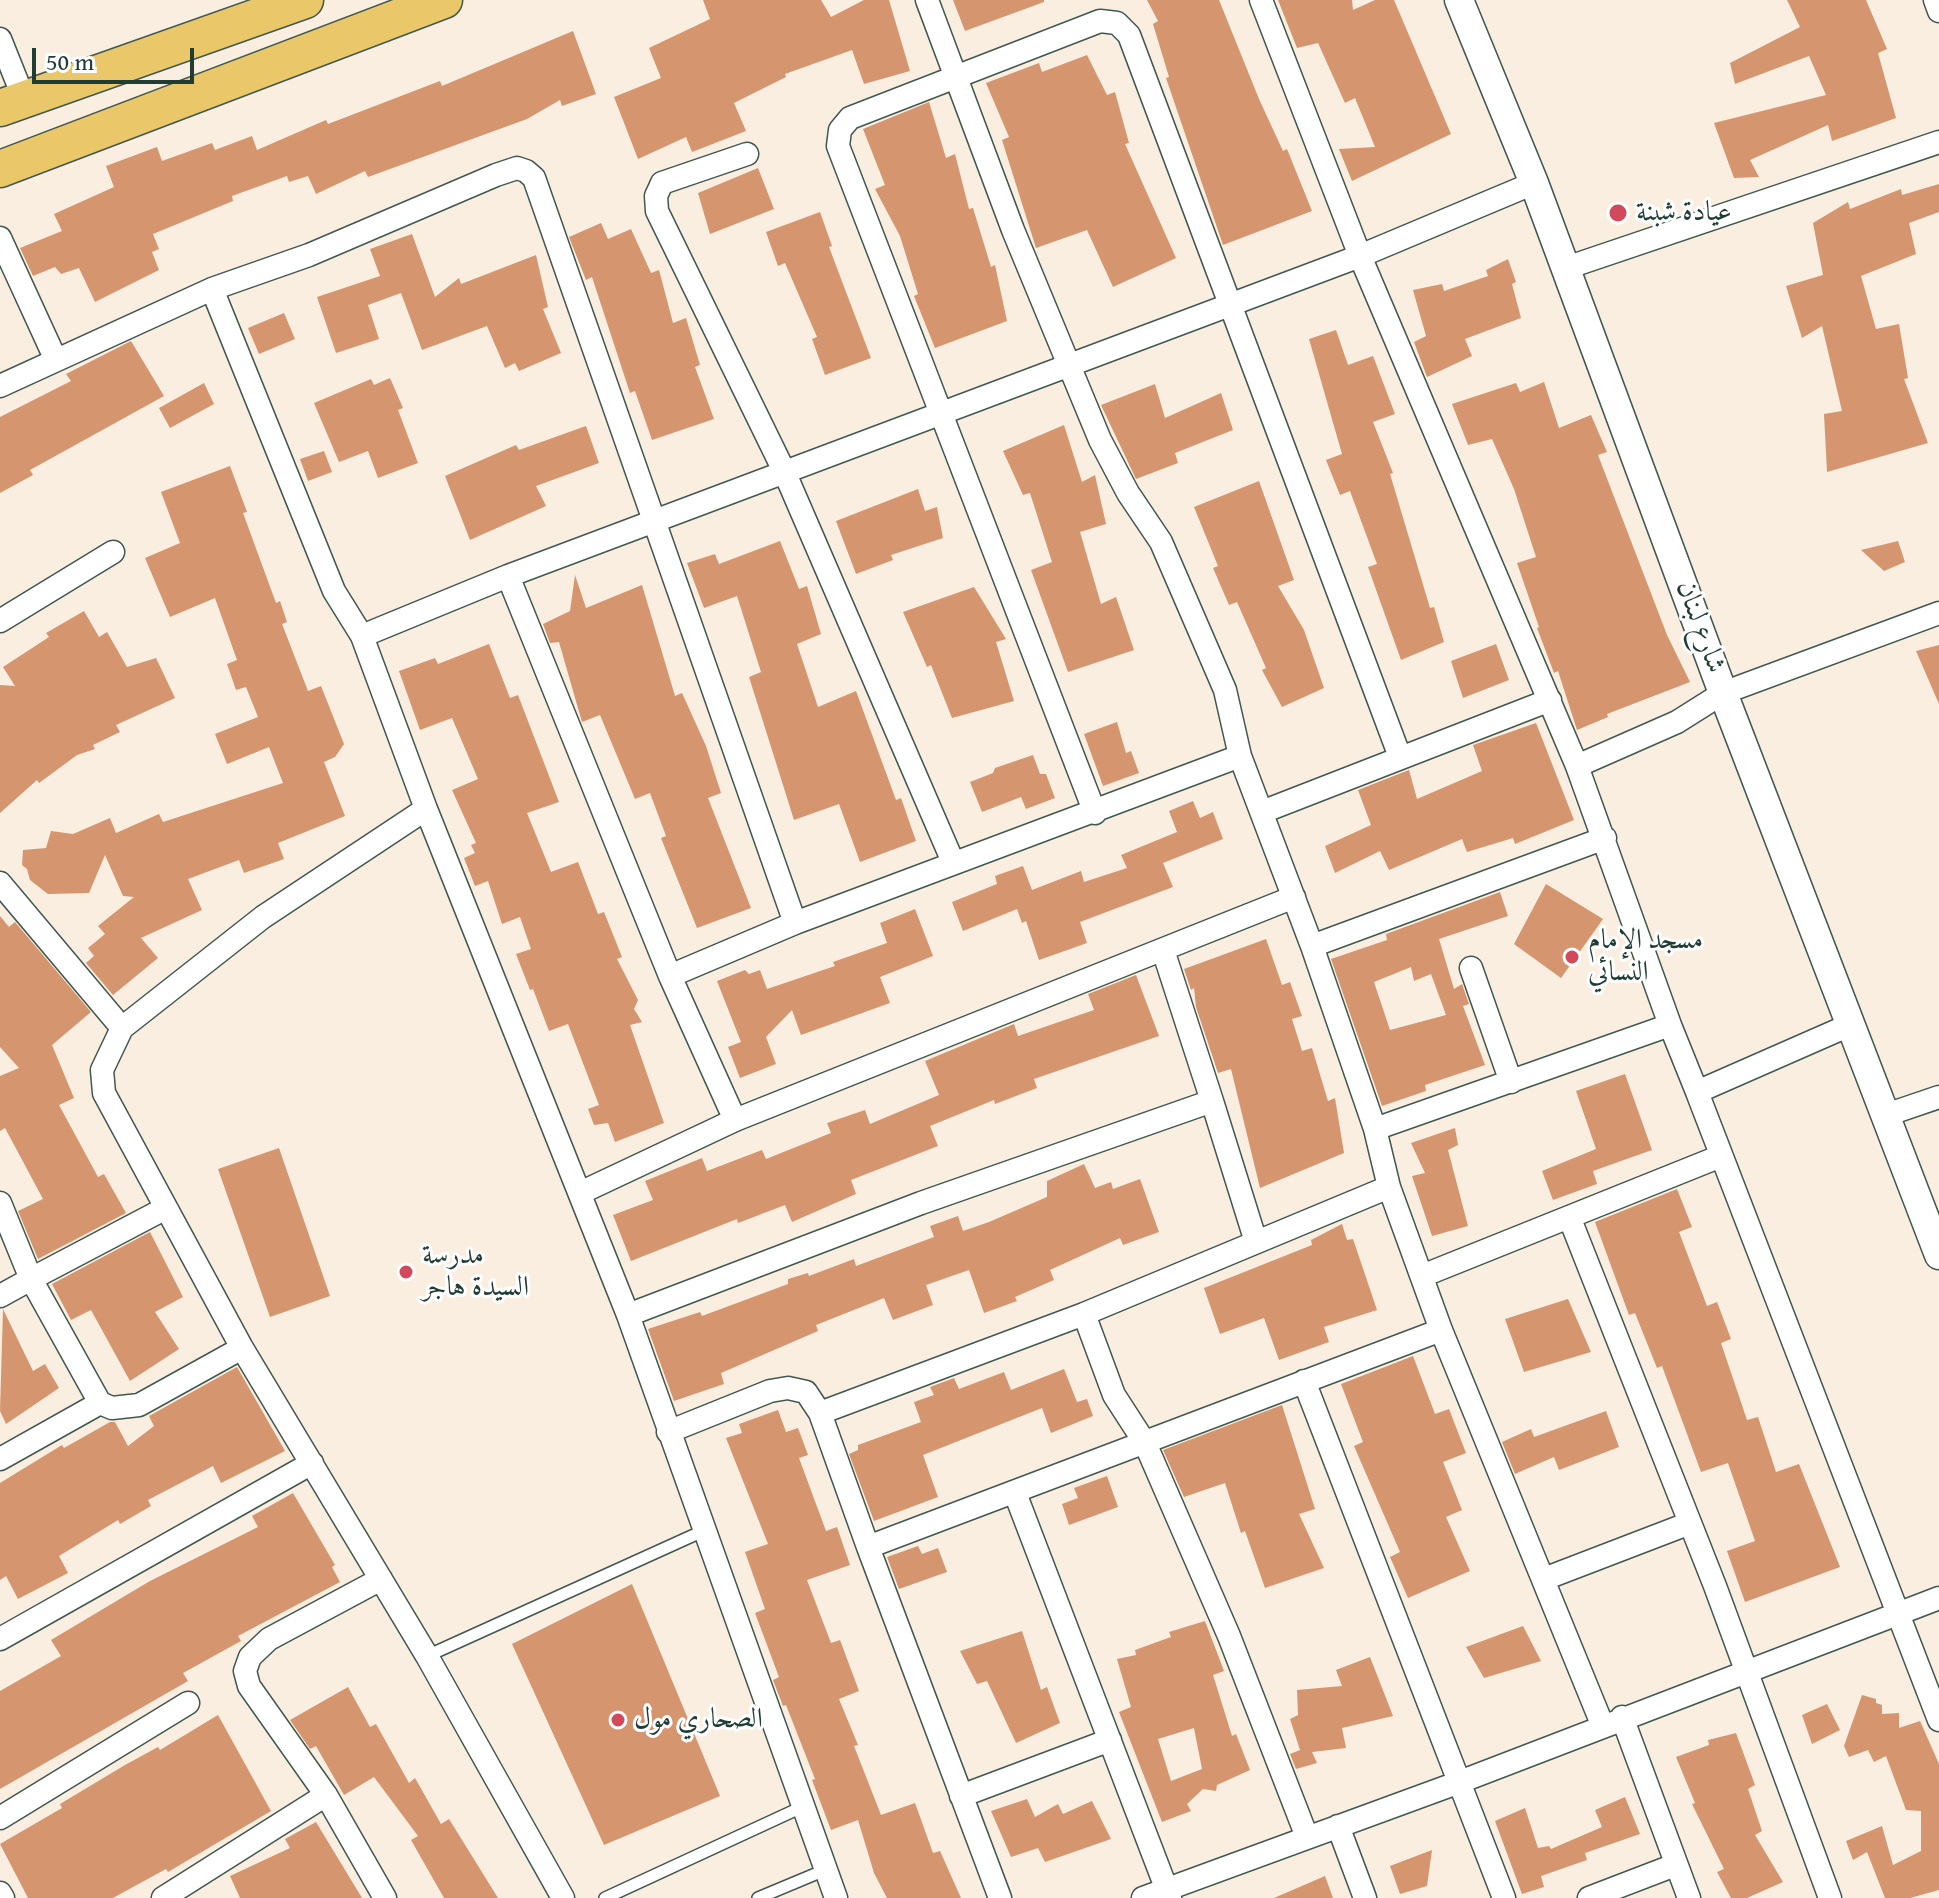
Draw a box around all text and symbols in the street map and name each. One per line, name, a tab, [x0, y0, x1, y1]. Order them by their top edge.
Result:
scale bar	[36, 32, 198, 82]
text: 50 m	[46, 44, 94, 79]
place label: عيادة شبنة	[1636, 196, 1732, 230]
marker: عيادة شبنة	[1607, 202, 1629, 224]
street label: شارع لبنان	[1668, 576, 1732, 678]
place label: مسجد الإمام النسائي	[1588, 924, 1703, 990]
marker: مسجد الإمام النسائي	[1563, 948, 1581, 966]
place label: مدرسة السيدة هاجر	[422, 1239, 529, 1305]
marker: مدرسة السيدة هاجر	[397, 1263, 415, 1281]
place label: الصحاري مول	[634, 1703, 763, 1737]
marker: الصحاري مول	[609, 1711, 627, 1729]

